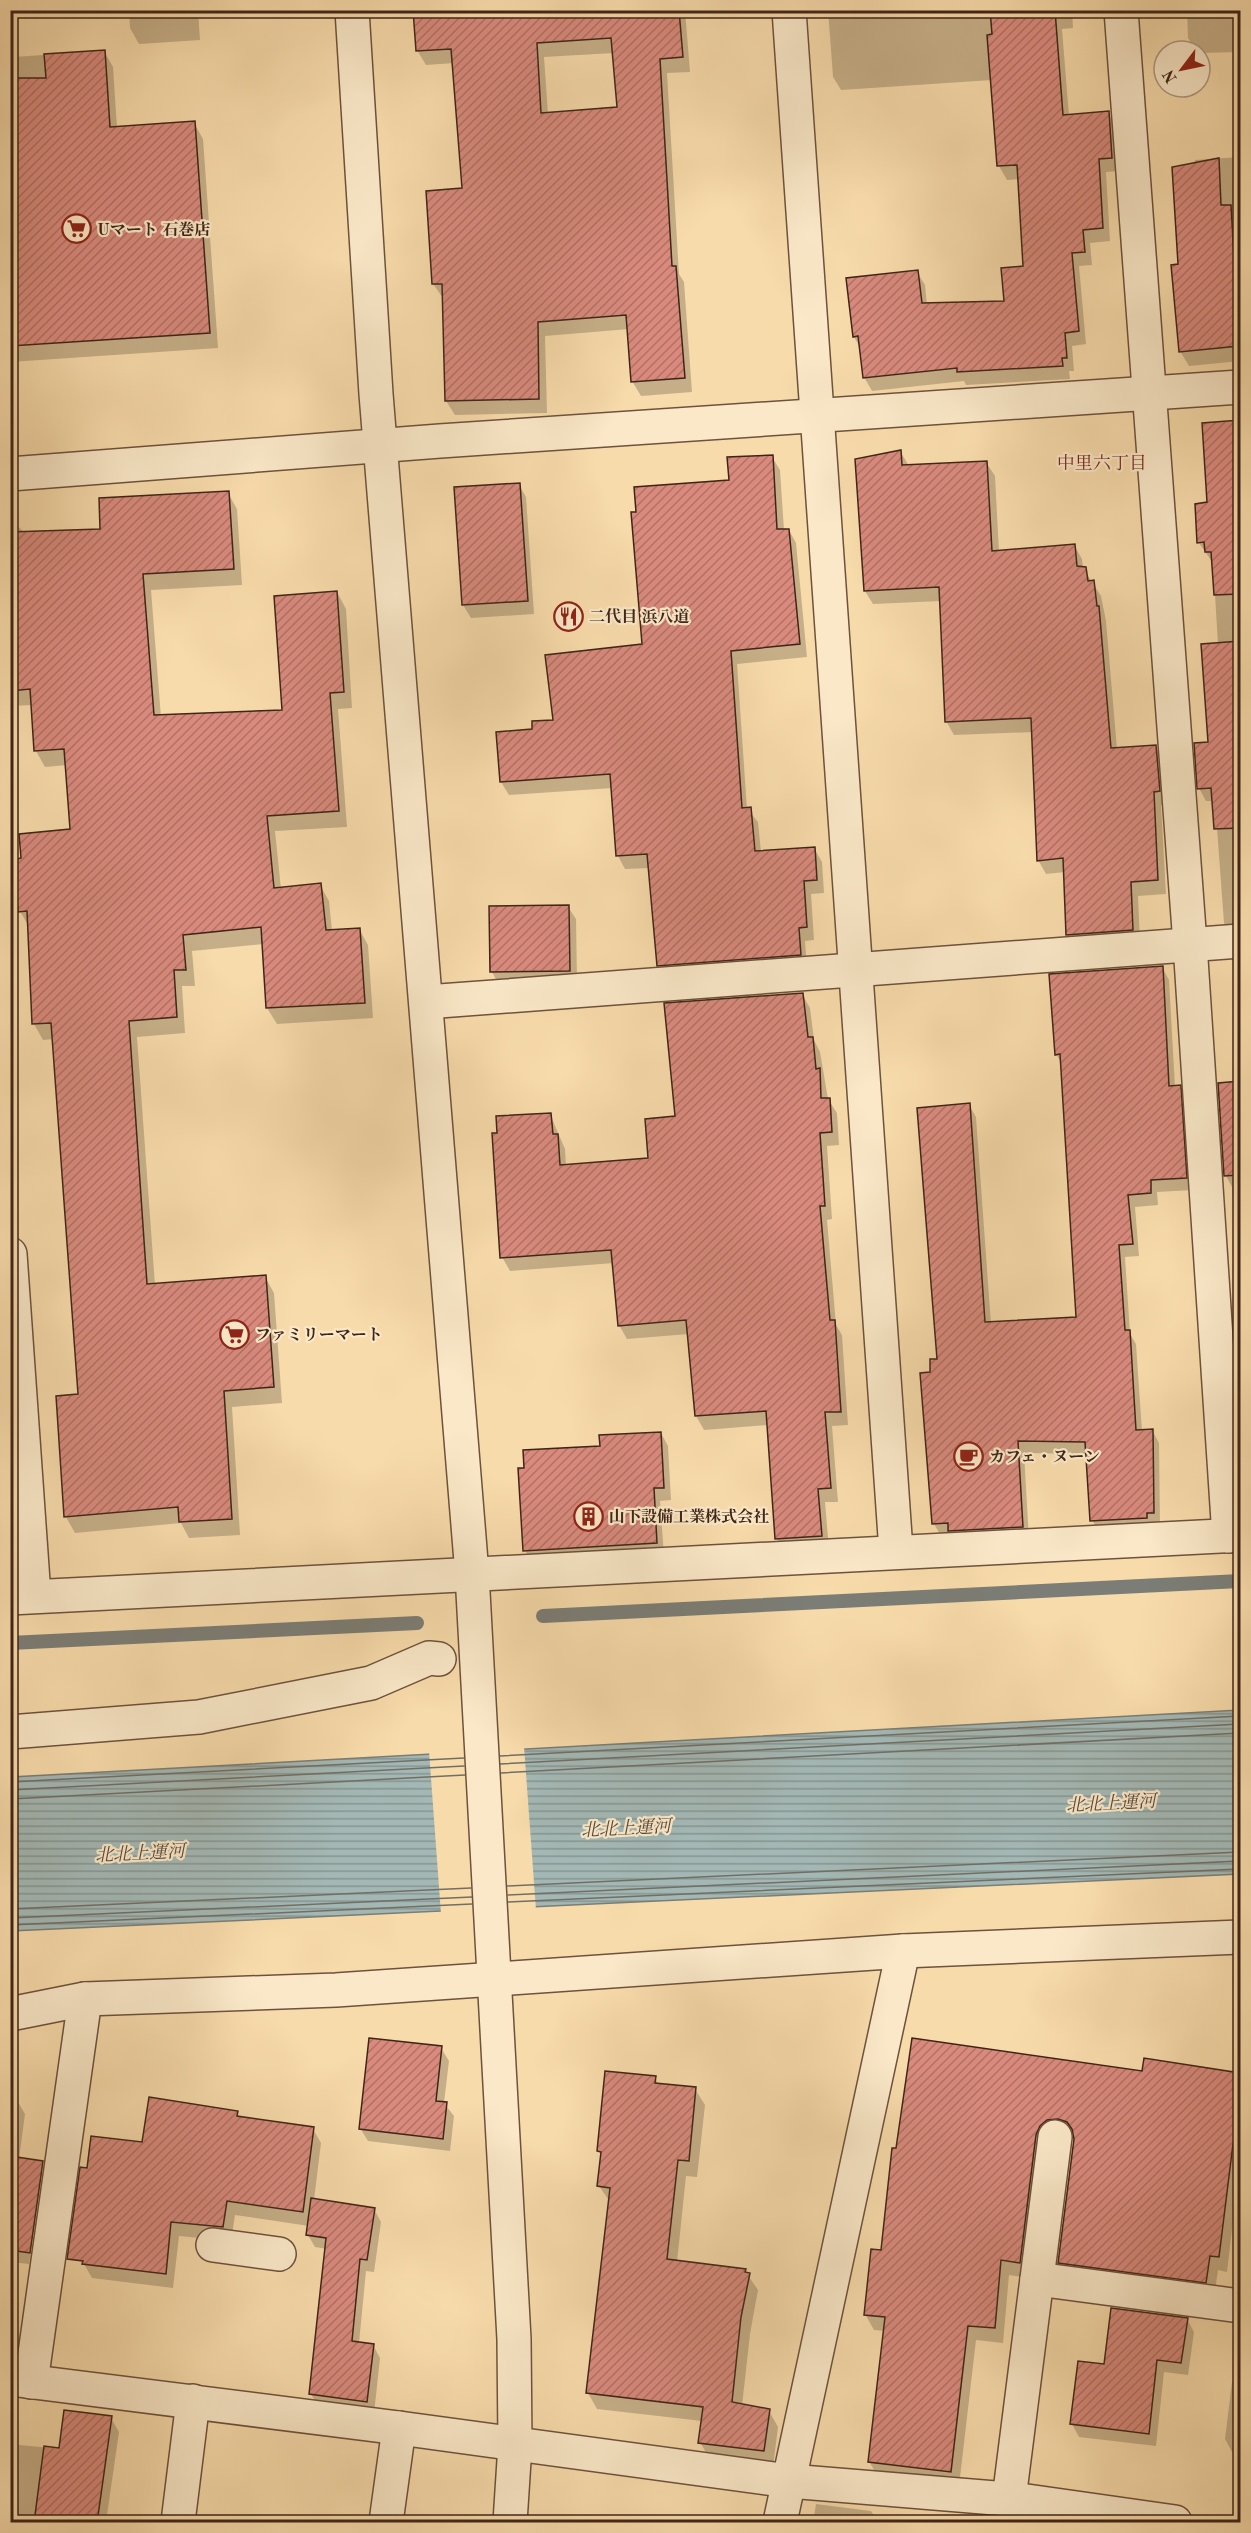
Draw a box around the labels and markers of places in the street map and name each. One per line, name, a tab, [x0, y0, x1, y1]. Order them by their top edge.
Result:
supermarket icon: Uマート 石巻店	[60, 213, 92, 245]
place label: Uマート 石巻店	[97, 221, 210, 239]
restaurant icon: 二代目 浜八道	[552, 600, 584, 632]
place label: 二代目 浜八道	[589, 607, 689, 626]
supermarket icon: ファミリーマート	[218, 1318, 250, 1350]
place label: ファミリーマート	[255, 1327, 383, 1344]
cafe icon: カフェ・ヌーン	[952, 1440, 984, 1472]
place label: カフェ・ヌーン	[989, 1449, 1100, 1466]
building icon: 山下設備工業株式会社	[572, 1500, 604, 1532]
place label: 山下設備工業株式会社	[609, 1508, 769, 1526]

